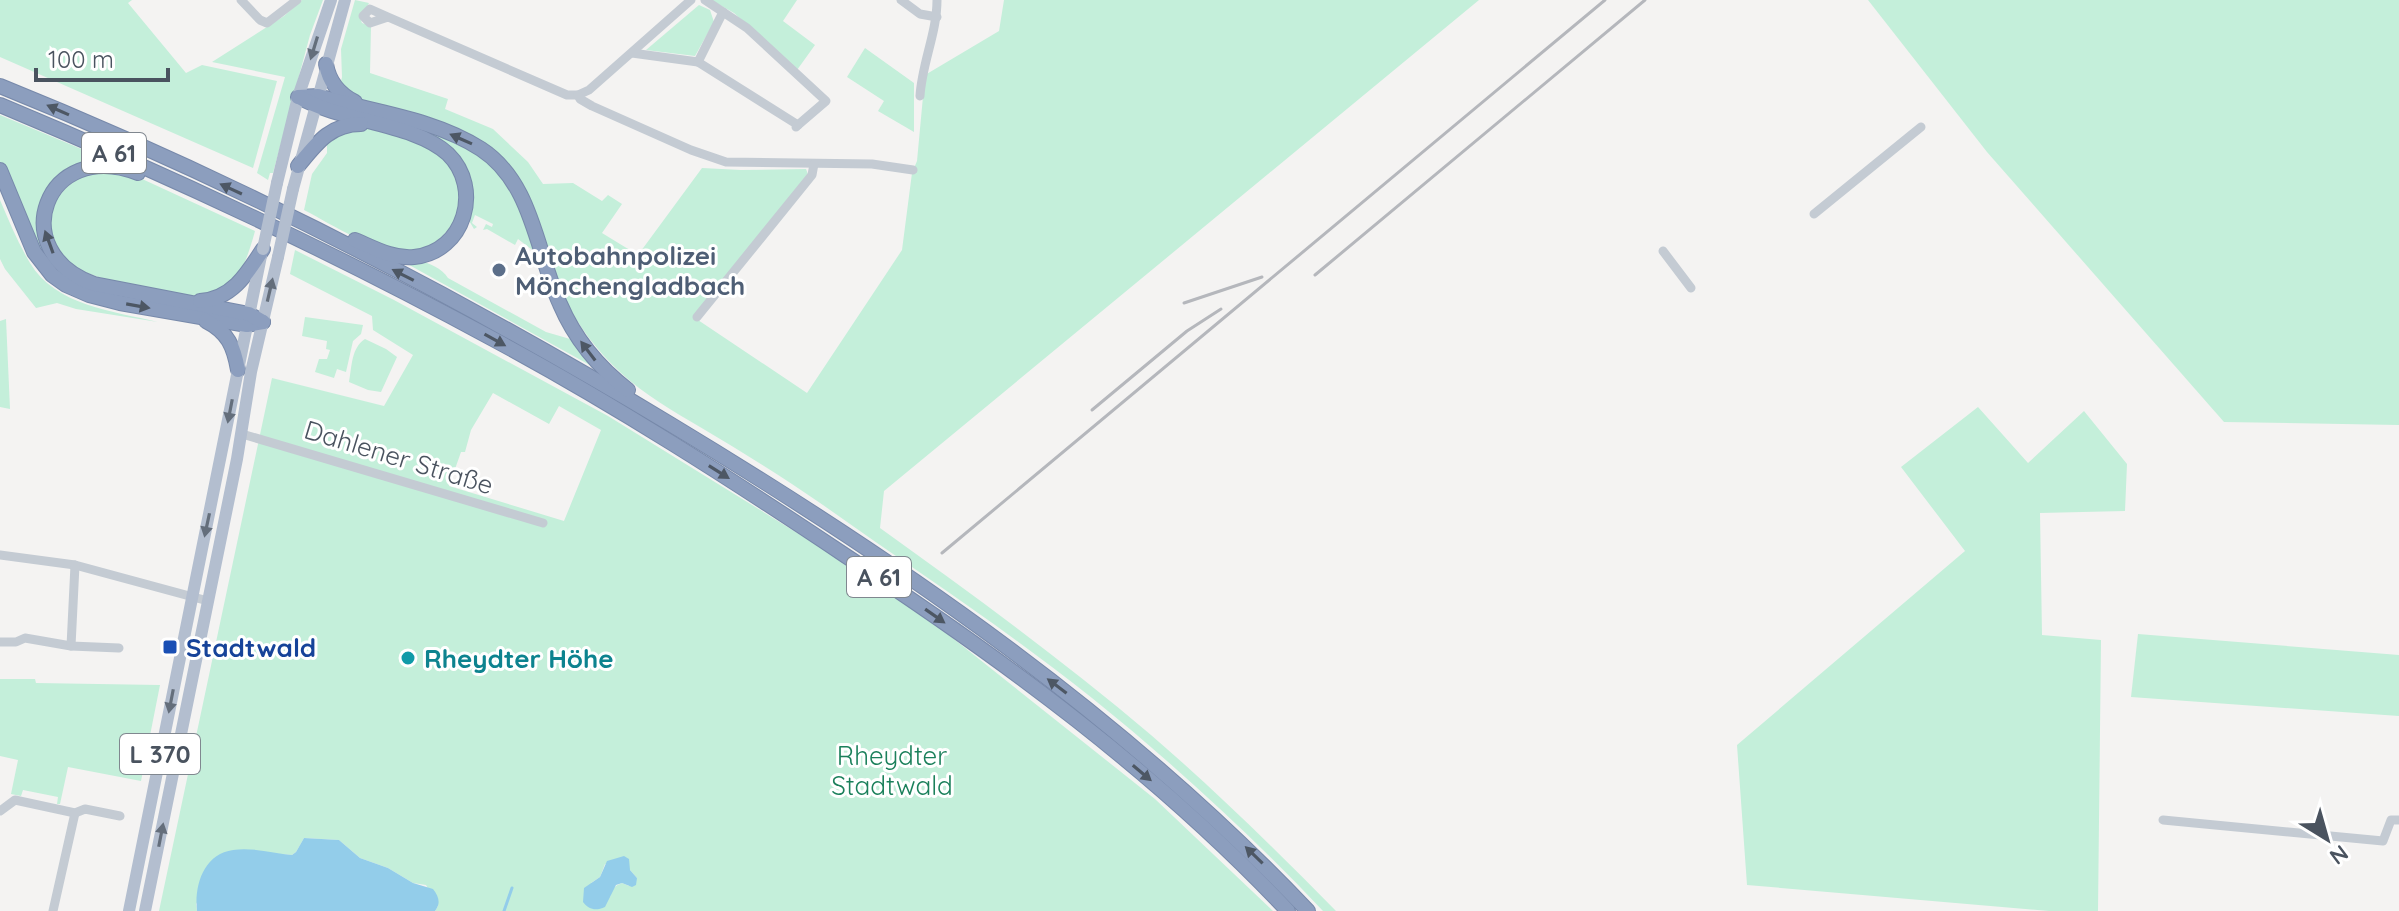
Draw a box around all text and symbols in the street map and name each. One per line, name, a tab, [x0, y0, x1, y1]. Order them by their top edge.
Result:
scale bar	[36, 32, 168, 82]
one-way arrow	[307, 36, 320, 60]
text: 100 m	[48, 44, 114, 74]
one-way arrow	[46, 103, 70, 116]
road number: A 61	[82, 133, 146, 173]
one-way arrow	[449, 133, 473, 146]
one-way arrow	[219, 182, 243, 196]
one-way arrow	[42, 230, 54, 254]
place label: Autobahnpolizei Mönchengladbach	[515, 239, 745, 302]
marker: Autobahnpolizei Mönchengladbach	[490, 261, 508, 279]
one-way arrow	[392, 268, 415, 281]
one-way arrow	[264, 277, 277, 302]
one-way arrow	[125, 300, 150, 312]
one-way arrow	[483, 333, 506, 347]
one-way arrow	[581, 341, 597, 361]
one-way arrow	[223, 398, 236, 423]
street label: Dahlener Straße	[301, 413, 497, 501]
one-way arrow	[708, 465, 729, 480]
one-way arrow	[200, 513, 213, 538]
road number: A 61	[847, 557, 911, 597]
one-way arrow	[925, 608, 946, 623]
place label: Stadtwald	[186, 631, 316, 664]
marker: Stadtwald	[161, 638, 179, 656]
place label: Rheydter Höhe	[424, 642, 614, 675]
marker: Rheydter Höhe	[399, 649, 417, 667]
one-way arrow	[1047, 678, 1067, 694]
one-way arrow	[164, 689, 177, 714]
road number: L 370	[120, 734, 200, 774]
park label: Rheydter Stadtwald	[831, 739, 953, 802]
one-way arrow	[1132, 764, 1152, 781]
north arrow	[2287, 799, 2367, 879]
one-way arrow	[155, 823, 168, 848]
text: N	[2324, 839, 2354, 871]
one-way arrow	[1245, 846, 1264, 865]

